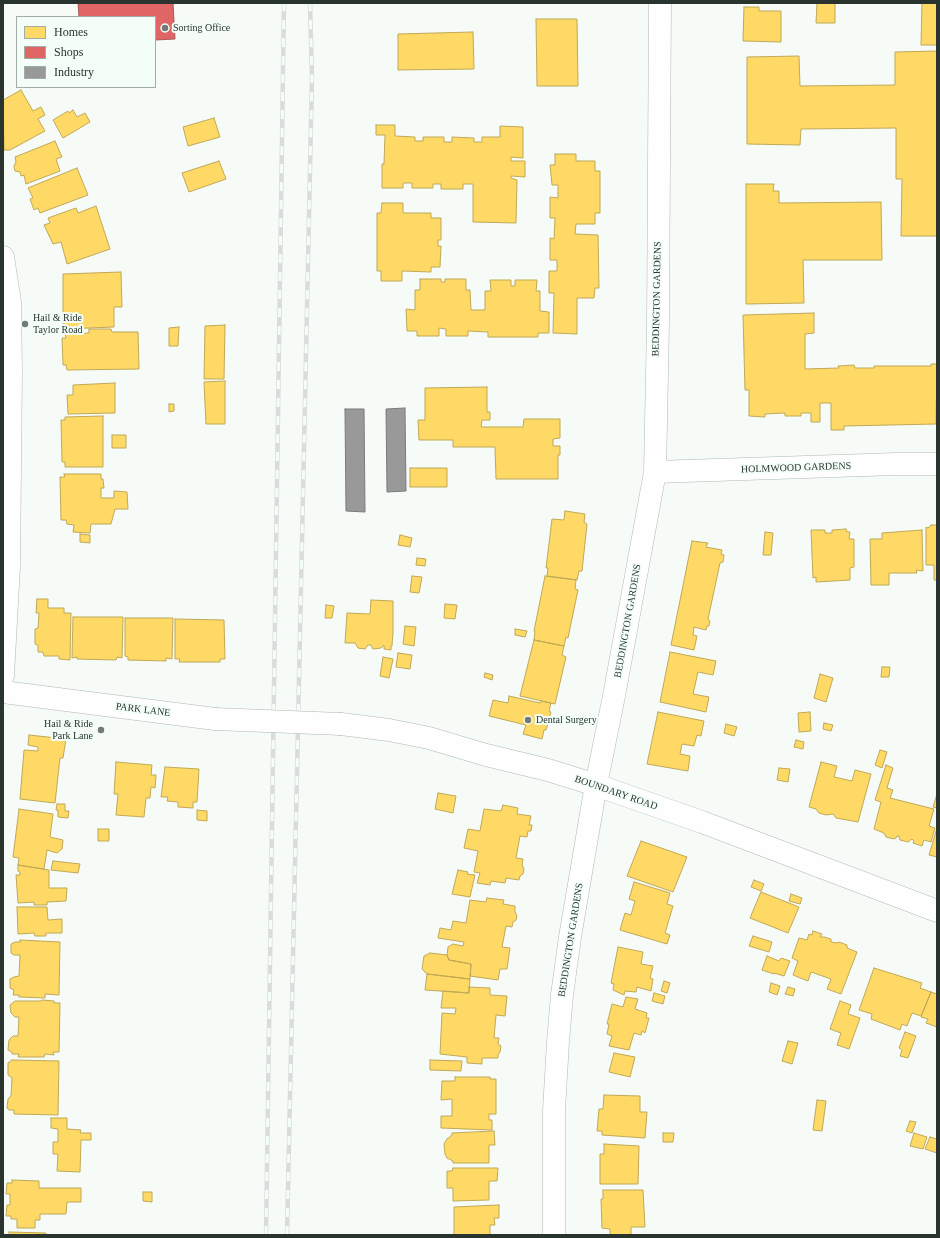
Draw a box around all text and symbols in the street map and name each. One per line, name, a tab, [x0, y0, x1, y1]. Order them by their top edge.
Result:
legend	[16, 16, 156, 88]
place label: Sorting Office	[173, 22, 230, 34]
marker: Sorting Office	[160, 23, 170, 33]
text: Homes	[54, 25, 88, 39]
text: Shops	[54, 45, 83, 59]
text: Industry	[54, 65, 94, 79]
street label: BEDDINGTON GARDENS	[650, 241, 664, 357]
place label: Hail & Ride Taylor Road	[33, 312, 83, 336]
marker: Hail & Ride Taylor Road	[20, 319, 30, 329]
street label: HOLMWOOD GARDENS	[741, 460, 851, 476]
street label: BEDDINGTON GARDENS	[612, 563, 644, 679]
street label: PARK LANE	[115, 701, 171, 719]
place label: Dental Surgery	[536, 714, 597, 726]
marker: Dental Surgery	[523, 715, 533, 725]
place label: Hail & Ride Park Lane	[44, 718, 93, 742]
marker: Hail & Ride Park Lane	[96, 725, 106, 735]
street label: BOUNDARY ROAD	[573, 773, 659, 813]
street label: BEDDINGTON GARDENS	[556, 882, 586, 998]

